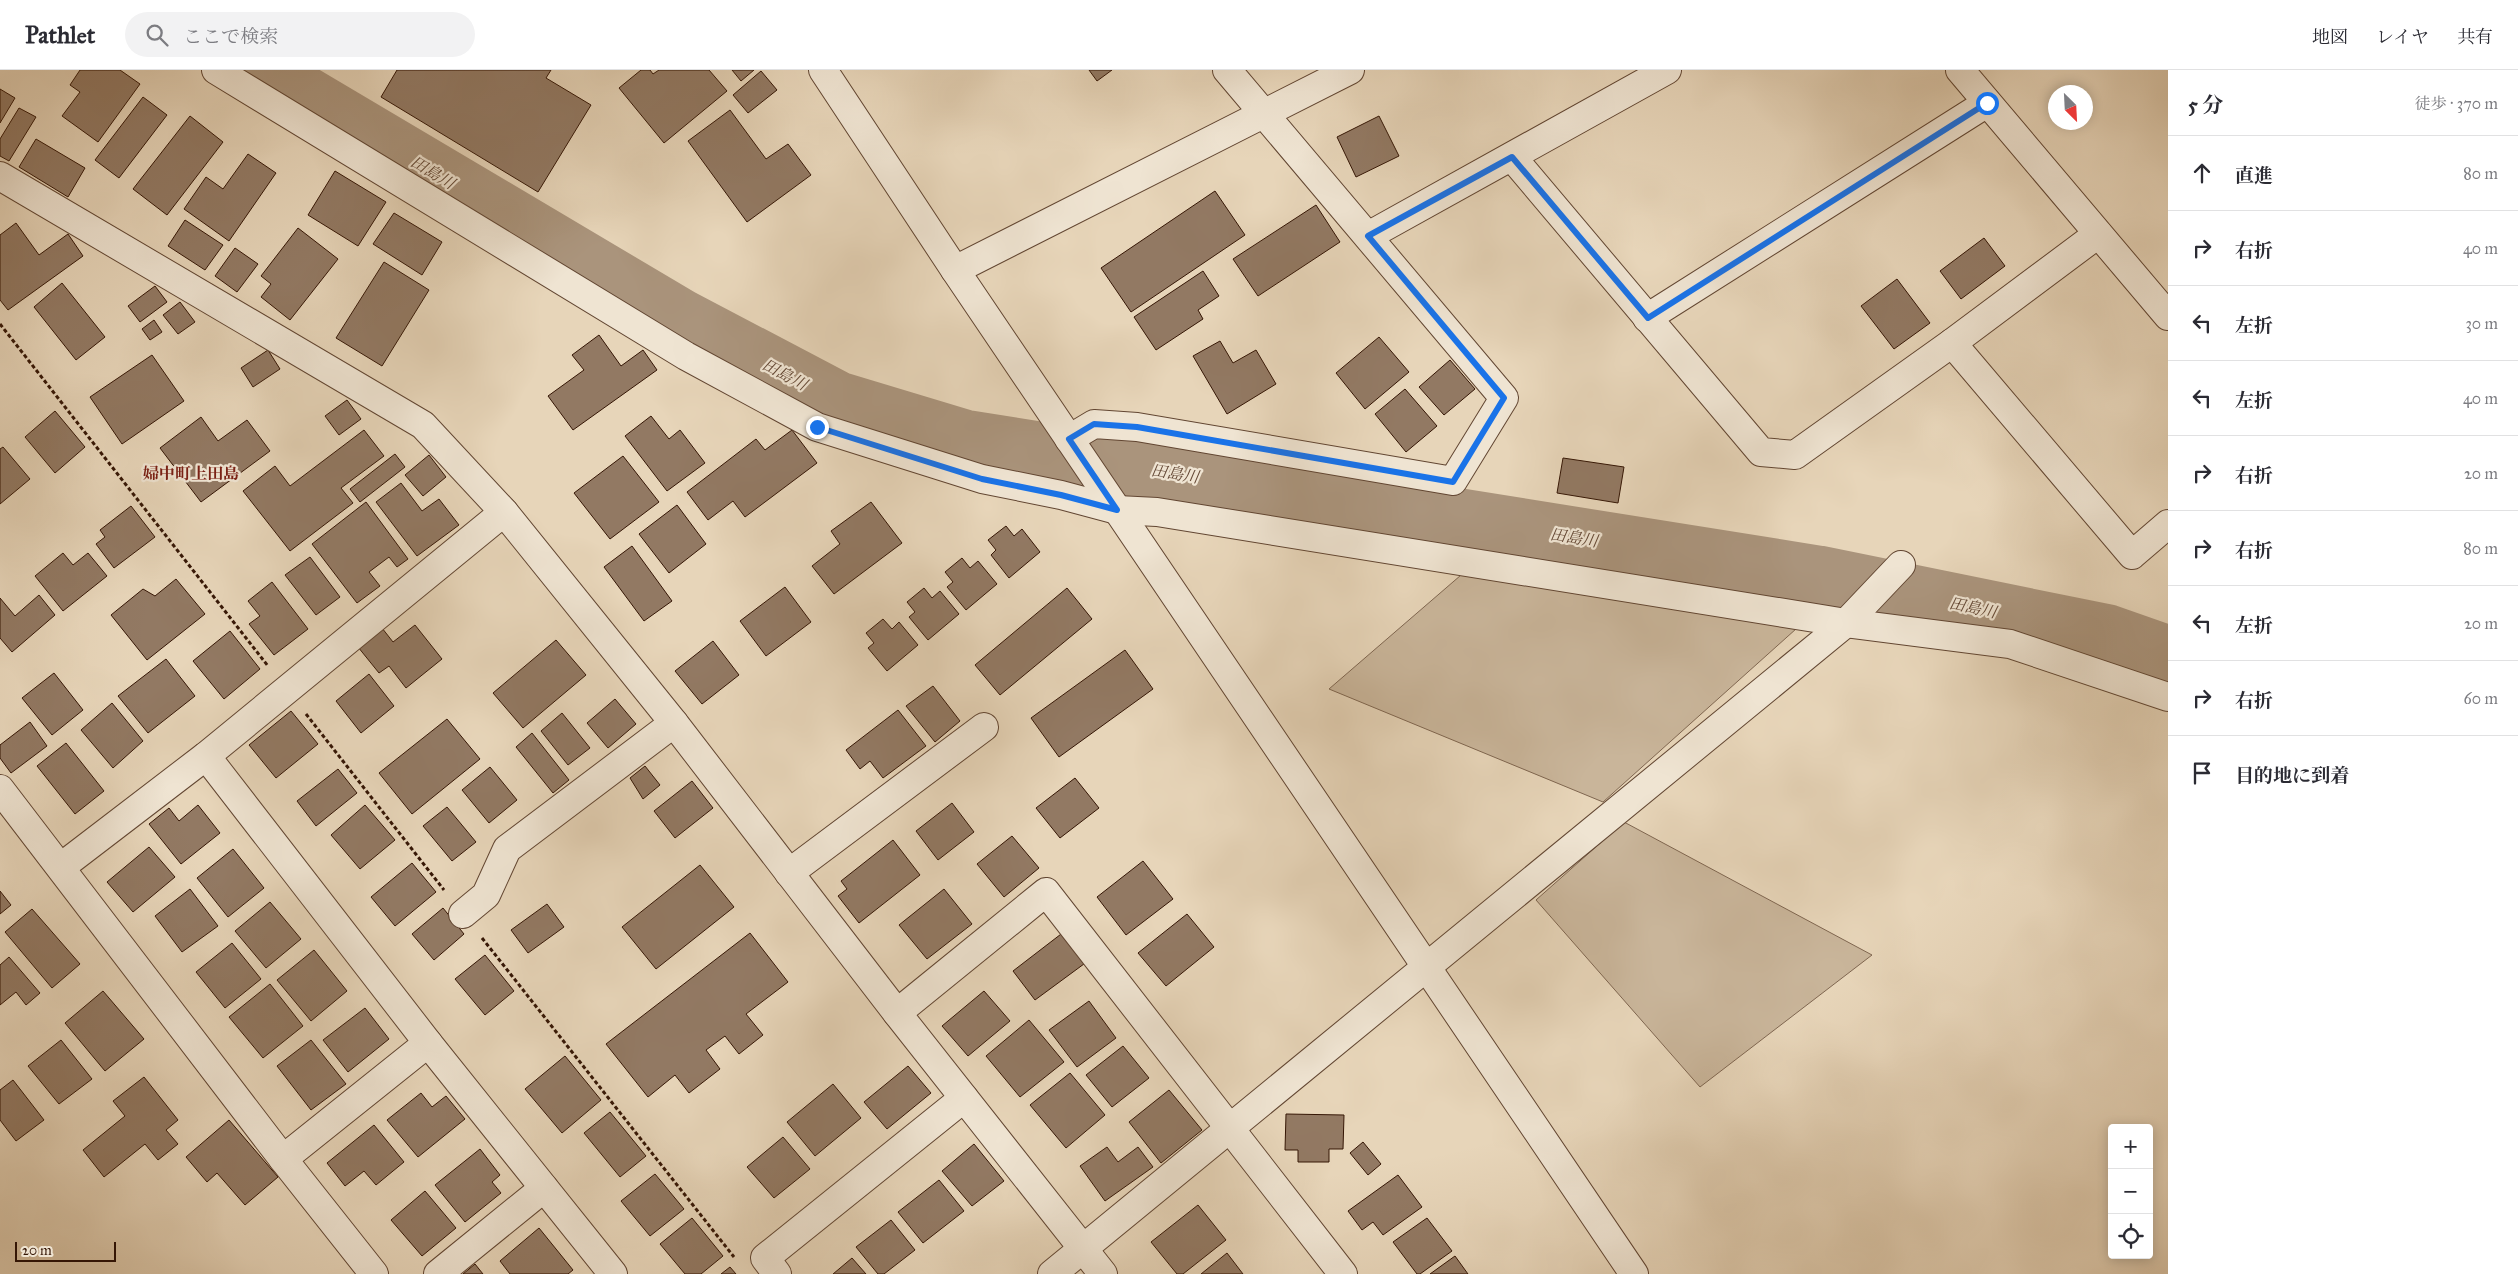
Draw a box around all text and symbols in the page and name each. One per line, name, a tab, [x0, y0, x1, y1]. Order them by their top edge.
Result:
search box	[125, 12, 475, 57]
text: Pathlet	[25, 20, 95, 50]
icon: search	[143, 21, 171, 49]
text: ここで検索	[183, 25, 278, 48]
text: 地図	[2312, 26, 2348, 48]
text: レイヤ	[2376, 26, 2429, 48]
text: 共有	[2457, 26, 2493, 48]
north arrow	[2048, 85, 2093, 130]
route start	[1976, 92, 1999, 115]
text: 5 分	[2188, 92, 2223, 118]
text: 徒歩 · 370 m	[2414, 94, 2498, 113]
water label: 田島川	[407, 152, 460, 194]
icon: ahead	[2188, 159, 2216, 187]
text: 直進	[2235, 164, 2273, 187]
text: 80 m	[2463, 164, 2498, 183]
icon: right	[2188, 234, 2216, 262]
text: 右折	[2235, 239, 2273, 262]
text: 40 m	[2463, 239, 2498, 258]
icon: left	[2188, 309, 2216, 337]
text: 左折	[2235, 314, 2273, 337]
text: 30 m	[2465, 314, 2498, 333]
water label: 田島川	[759, 355, 812, 395]
icon: left	[2188, 384, 2216, 412]
text: 左折	[2235, 389, 2273, 412]
text: 40 m	[2463, 389, 2498, 408]
route end	[806, 416, 829, 439]
icon: right	[2188, 459, 2216, 487]
water label: 田島川	[1150, 460, 1202, 487]
district label: 婦中町上田島	[143, 464, 239, 483]
text: 右折	[2235, 464, 2273, 487]
text: 20 m	[2464, 464, 2498, 483]
water label: 田島川	[1549, 524, 1601, 551]
icon: right	[2188, 534, 2216, 562]
text: 右折	[2235, 539, 2273, 562]
text: 80 m	[2463, 539, 2498, 558]
water label: 田島川	[1947, 593, 2000, 622]
icon: left	[2188, 609, 2216, 637]
text: 左折	[2235, 614, 2273, 637]
text: 20 m	[2464, 614, 2498, 633]
icon: right	[2188, 684, 2216, 712]
text: 右折	[2235, 689, 2273, 712]
text: 60 m	[2464, 689, 2498, 708]
icon: arrive	[2188, 759, 2216, 787]
text: 目的地に到着	[2235, 764, 2349, 787]
map controls	[2108, 1124, 2153, 1259]
button: +	[2108, 1124, 2153, 1169]
button: −	[2108, 1169, 2153, 1214]
button: locate	[2108, 1214, 2153, 1259]
scale bar	[15, 1239, 116, 1262]
text: 20 m	[22, 1242, 52, 1259]

